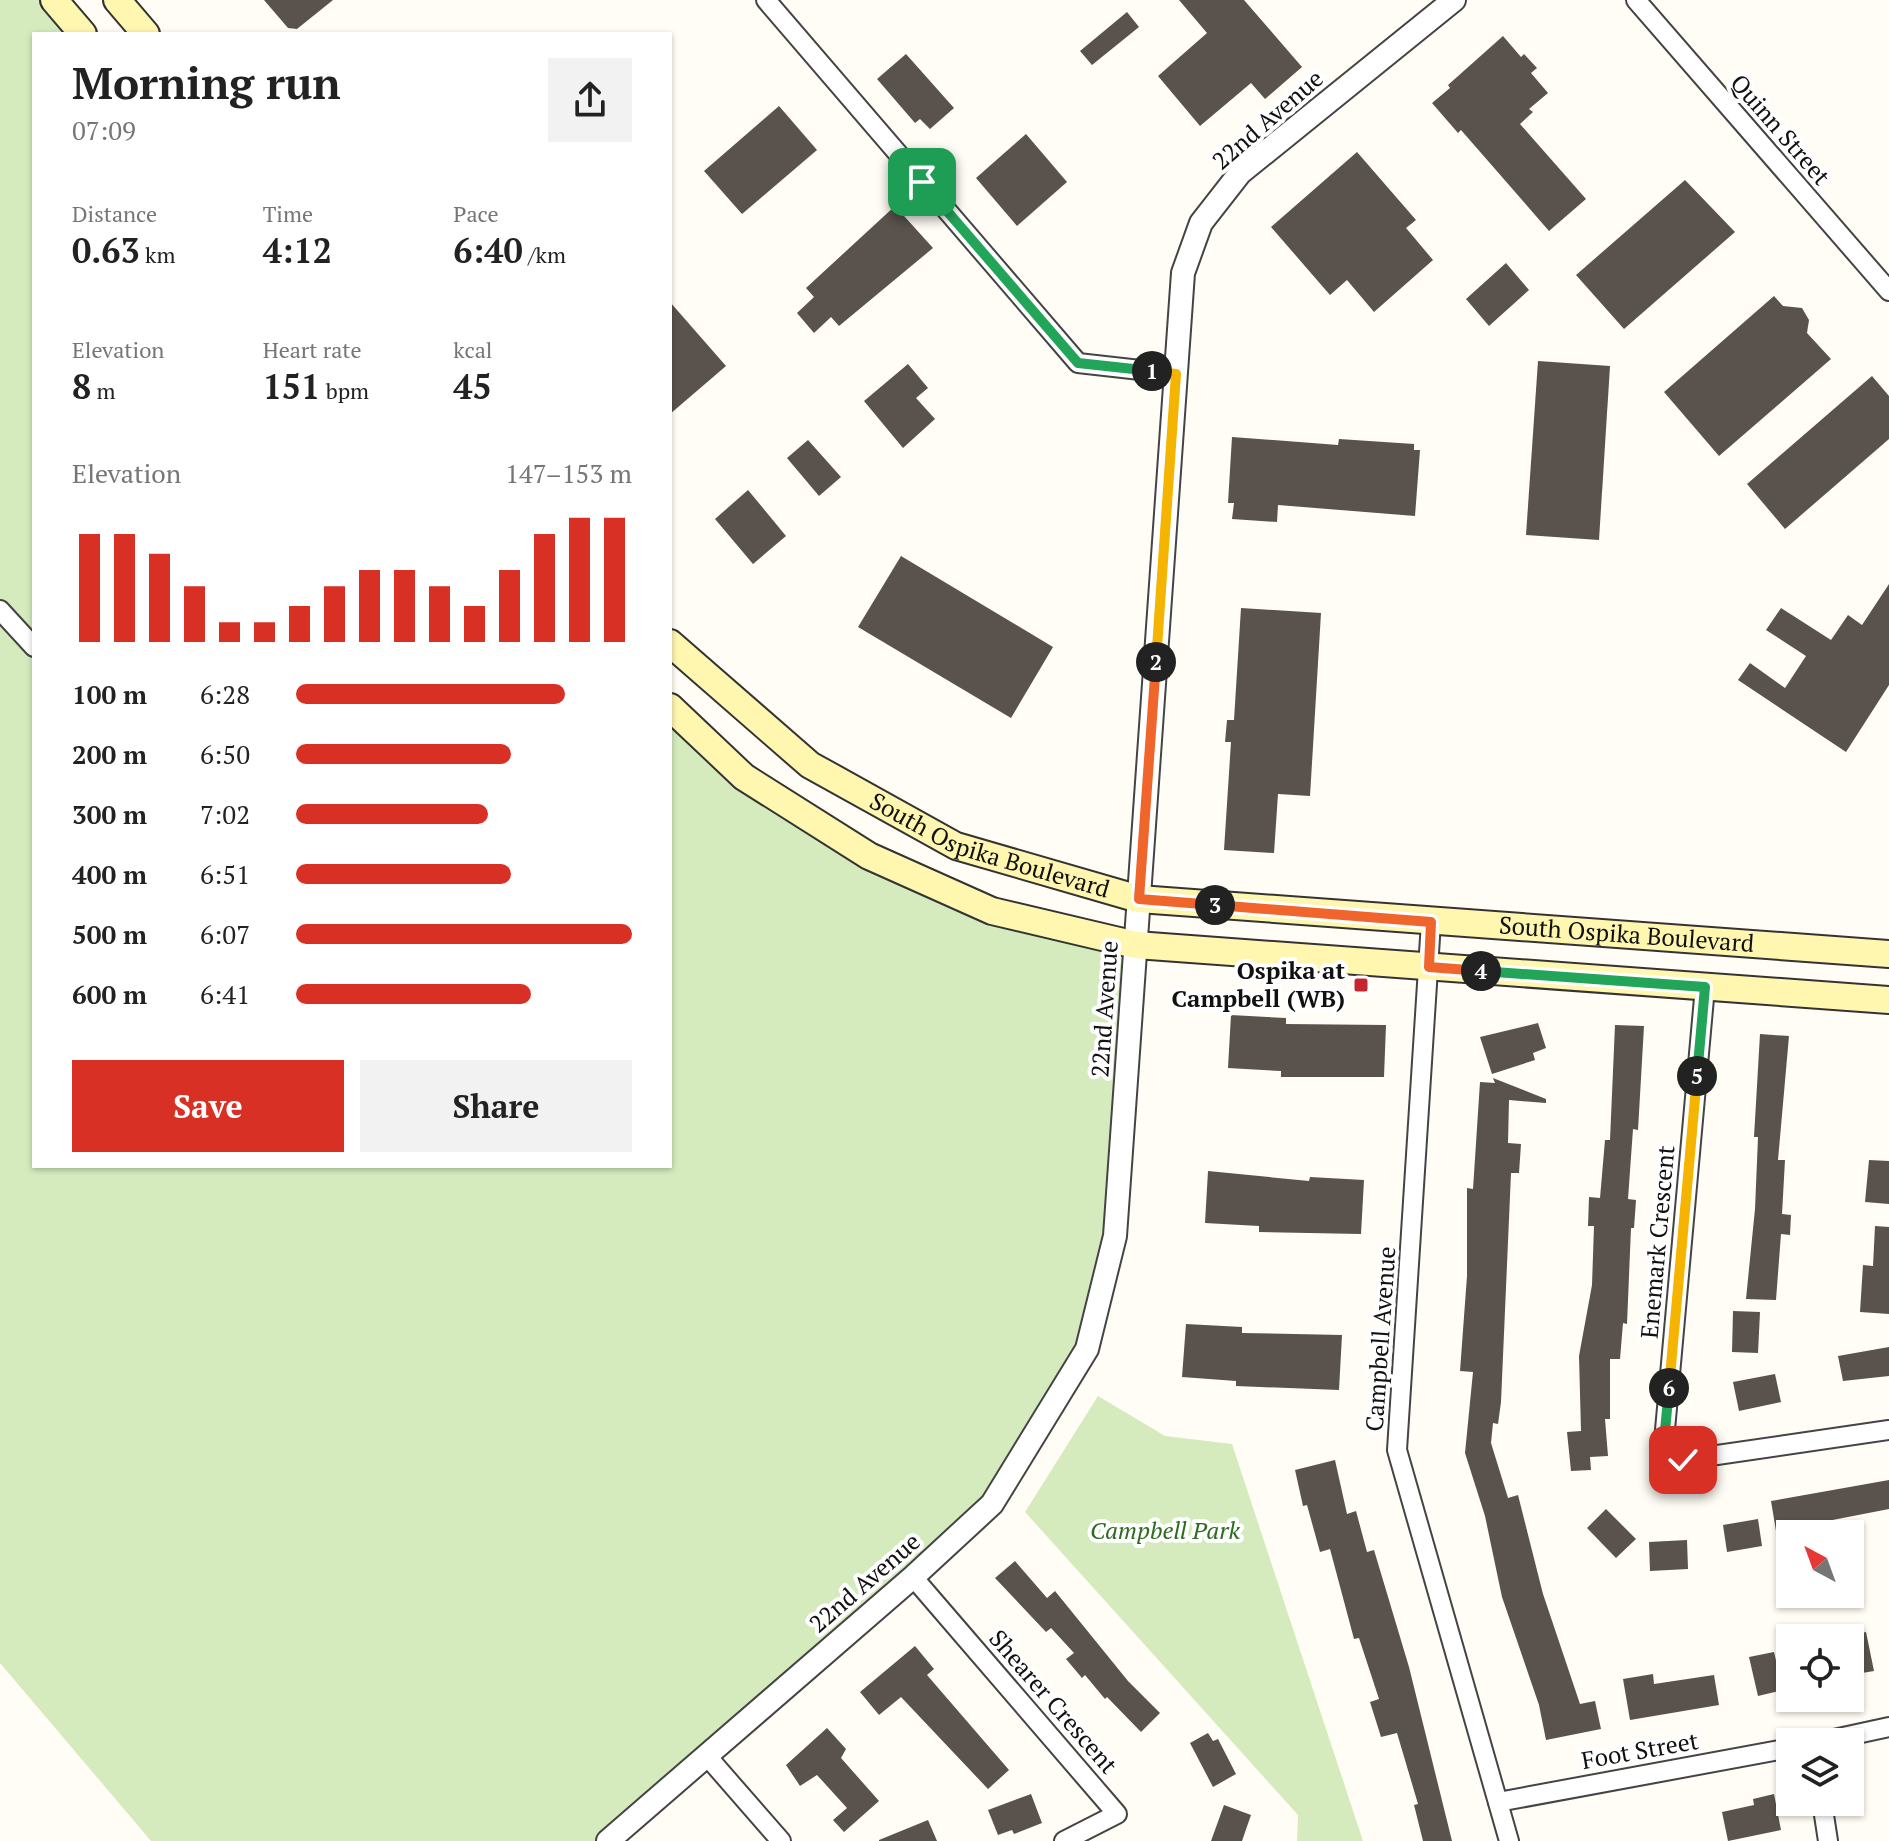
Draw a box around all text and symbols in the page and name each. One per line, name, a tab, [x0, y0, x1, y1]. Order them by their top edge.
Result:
text: Morning run	[72, 53, 341, 112]
button: share	[548, 58, 632, 142]
street label: 22nd Avenue	[1205, 62, 1330, 176]
street label: Quinn Street	[1724, 67, 1838, 192]
text: 07:09	[72, 113, 136, 147]
pin	[888, 148, 956, 216]
icon: arrive	[900, 160, 944, 204]
text: Distance	[72, 199, 157, 228]
text: Time	[263, 199, 313, 228]
text: Pace	[453, 199, 498, 228]
text: 0.63	[72, 228, 140, 273]
text: 4:12	[263, 228, 332, 273]
text: 6:40	[453, 228, 523, 273]
text: km	[140, 240, 175, 269]
text: /km	[523, 240, 566, 269]
text: Elevation	[72, 335, 164, 364]
text: Heart rate	[263, 335, 362, 364]
text: kcal	[453, 335, 492, 364]
pin: 1	[1132, 351, 1172, 391]
text: 1	[1146, 356, 1158, 385]
text: 8	[72, 364, 91, 409]
text: 151	[263, 364, 320, 409]
text: 45	[453, 364, 492, 409]
text: m	[91, 376, 116, 405]
text: bpm	[320, 376, 369, 405]
text: Elevation	[72, 456, 181, 490]
text: 147–153 m	[505, 456, 632, 490]
pin: 2	[1136, 642, 1176, 682]
text: 2	[1150, 647, 1162, 676]
text: 100 m	[72, 677, 147, 711]
text: 6:28	[200, 677, 250, 711]
text: 200 m	[72, 737, 147, 771]
text: 6:50	[200, 737, 250, 771]
street label: South Ospika Boulevard	[864, 784, 1114, 905]
text: 300 m	[72, 797, 147, 831]
text: 7:02	[200, 797, 250, 831]
text: 400 m	[72, 857, 147, 891]
text: 6:51	[200, 857, 250, 891]
pin: 3	[1195, 885, 1235, 925]
text: 3	[1209, 890, 1221, 919]
street label: South Ospika Boulevard	[1498, 908, 1755, 959]
text: 500 m	[72, 917, 147, 951]
text: 6:07	[200, 917, 250, 951]
street label: 22nd Avenue	[1083, 939, 1125, 1078]
pin: 4	[1461, 951, 1501, 991]
place label: Ospika at Campbell (WB)	[1171, 954, 1345, 1014]
text: 4	[1475, 956, 1487, 985]
marker: Ospika at Campbell (WB)	[1352, 976, 1370, 994]
text: 600 m	[72, 977, 147, 1011]
text: 6:41	[200, 977, 250, 1011]
pin: 5	[1677, 1056, 1717, 1096]
button: Save	[72, 1060, 344, 1152]
button: Share	[360, 1060, 632, 1152]
text: 5	[1691, 1061, 1703, 1090]
street label: Enemark Crescent	[1633, 1144, 1681, 1340]
street label: Campbell Avenue	[1358, 1245, 1402, 1433]
pin: 6	[1649, 1368, 1689, 1408]
text: 6	[1663, 1373, 1675, 1402]
pin	[1649, 1426, 1717, 1494]
icon: check	[1661, 1438, 1705, 1482]
park label: Campbell Park	[1090, 1514, 1240, 1546]
north arrow	[1776, 1520, 1864, 1608]
map controls	[1776, 1520, 1864, 1816]
street label: 22nd Avenue	[802, 1525, 927, 1639]
street label: Shearer Crescent	[982, 1623, 1125, 1780]
button: locate	[1776, 1624, 1864, 1712]
street label: Foot Street	[1579, 1724, 1701, 1776]
button: layers	[1776, 1728, 1864, 1816]

